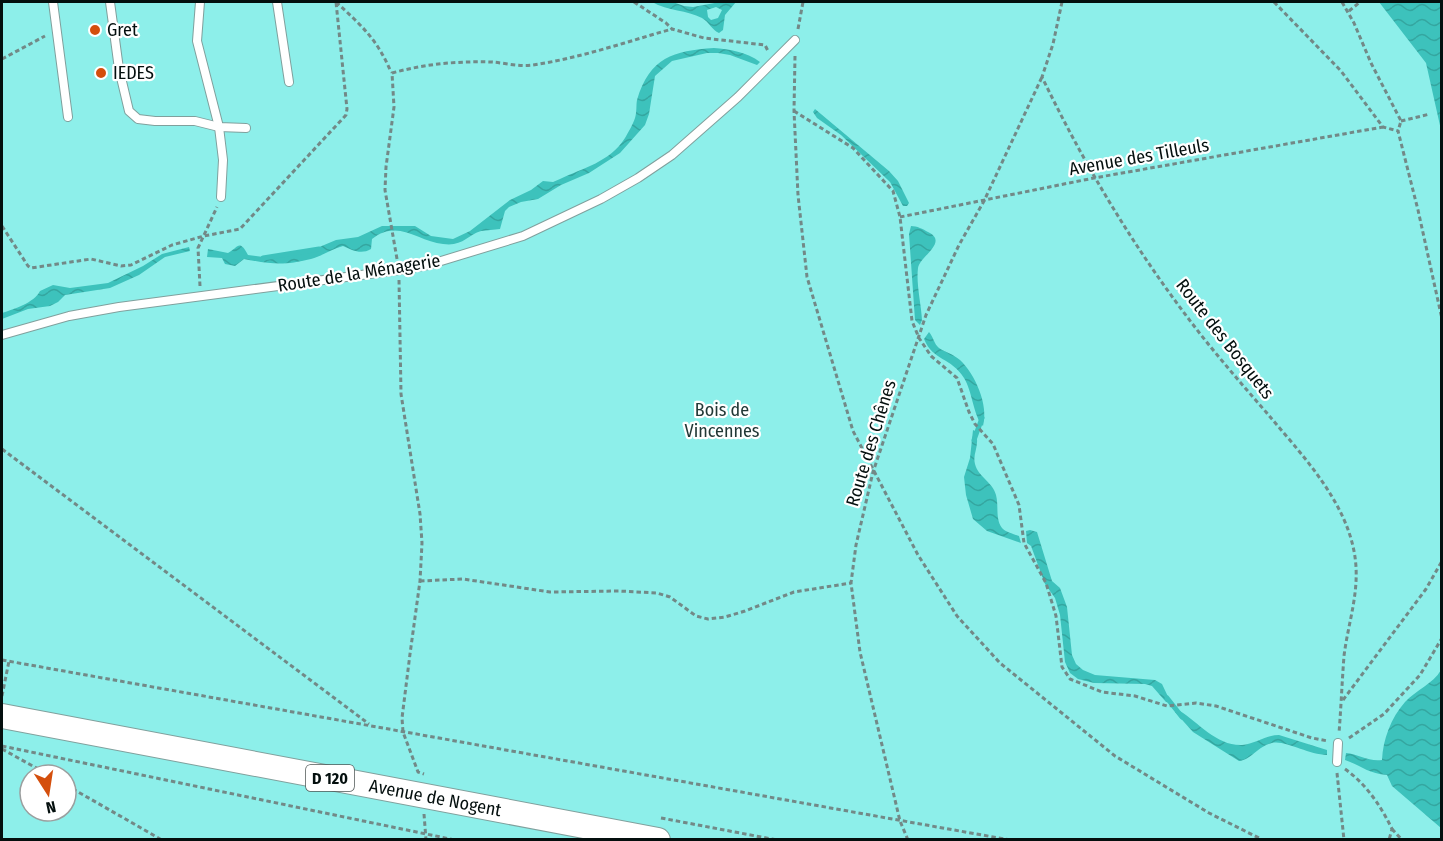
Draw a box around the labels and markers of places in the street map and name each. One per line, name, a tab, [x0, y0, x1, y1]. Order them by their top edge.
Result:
place label: Gret	[107, 19, 138, 41]
marker: Gret	[88, 23, 102, 37]
place label: IEDES	[113, 62, 154, 84]
marker: IEDES	[94, 66, 108, 80]

